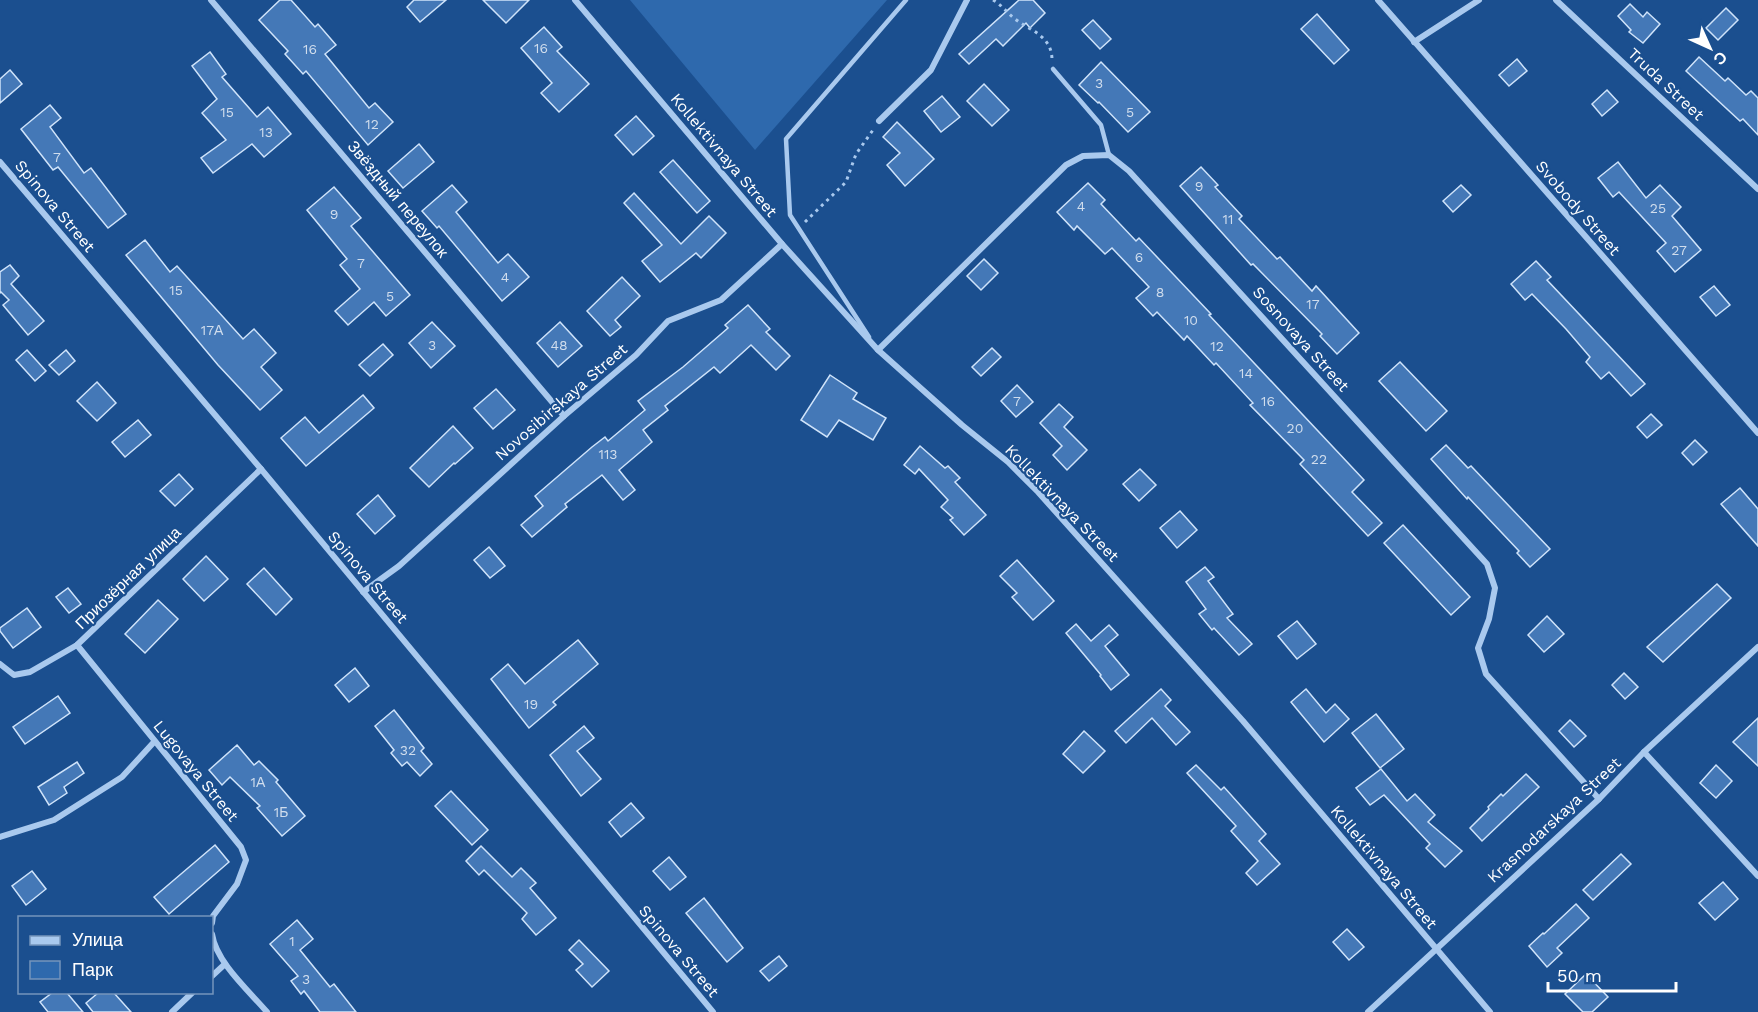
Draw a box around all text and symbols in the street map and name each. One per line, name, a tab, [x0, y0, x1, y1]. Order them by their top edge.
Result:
north arrow	[1680, 18, 1740, 78]
house number: 16	[534, 40, 548, 56]
house number: 16	[303, 41, 317, 57]
street label: Truda Street	[1624, 44, 1708, 124]
text: С	[1709, 47, 1731, 69]
house number: 3	[1095, 75, 1103, 91]
street label: Kollektivnaya Street	[667, 89, 781, 221]
house number: 15	[220, 104, 234, 120]
house number: 5	[1126, 104, 1134, 120]
house number: 12	[365, 116, 379, 132]
house number: 13	[259, 124, 273, 140]
street label: Звёздный переулок	[344, 137, 453, 262]
house number: 7	[53, 149, 61, 165]
street label: Spinova Street	[11, 156, 99, 256]
street label: Svobody Street	[1532, 157, 1624, 259]
house number: 9	[1195, 178, 1203, 194]
house number: 4	[1077, 198, 1085, 214]
house number: 25	[1650, 200, 1666, 216]
house number: 9	[330, 206, 338, 222]
house number: 11	[1223, 211, 1233, 227]
house number: 27	[1671, 242, 1687, 258]
house number: 6	[1135, 249, 1143, 265]
house number: 7	[357, 255, 365, 271]
house number: 4	[501, 269, 509, 285]
house number: 15	[169, 282, 183, 298]
street label: Sosnovaya Street	[1249, 283, 1353, 396]
house number: 8	[1156, 284, 1164, 300]
house number: 5	[386, 288, 394, 304]
house number: 17	[1306, 296, 1320, 312]
house number: 10	[1184, 312, 1198, 328]
house number: 17А	[201, 322, 224, 338]
house number: 3	[428, 337, 436, 353]
house number: 48	[550, 337, 568, 353]
house number: 12	[1210, 338, 1224, 354]
street label: Novosibirskaya Street	[491, 339, 631, 464]
house number: 14	[1239, 365, 1253, 381]
house number: 7	[1013, 393, 1021, 409]
house number: 16	[1261, 393, 1275, 409]
house number: 20	[1287, 420, 1303, 436]
street label: Kollektivnaya Street	[1001, 440, 1123, 566]
house number: 113	[598, 446, 618, 462]
house number: 22	[1311, 451, 1327, 467]
street label: Приозёрная улица	[71, 523, 185, 633]
street label: Spinova Street	[324, 527, 412, 627]
house number: 19	[524, 696, 538, 712]
street label: Lugovaya Street	[149, 717, 243, 826]
house number: 32	[400, 742, 416, 758]
street label: Krasnodarskaya Street	[1483, 753, 1625, 887]
house number: 1А	[251, 774, 266, 790]
street label: Kollektivnaya Street	[1327, 801, 1441, 933]
house number: 1Б	[274, 804, 288, 820]
street label: Spinova Street	[635, 901, 723, 1001]
legend	[18, 916, 213, 994]
text: Улица	[72, 929, 124, 950]
house number: 1	[289, 933, 295, 949]
scale bar	[1548, 955, 1676, 993]
text: Парк	[72, 959, 113, 980]
text: 50 m	[1557, 965, 1602, 986]
house number: 3	[302, 971, 310, 987]

